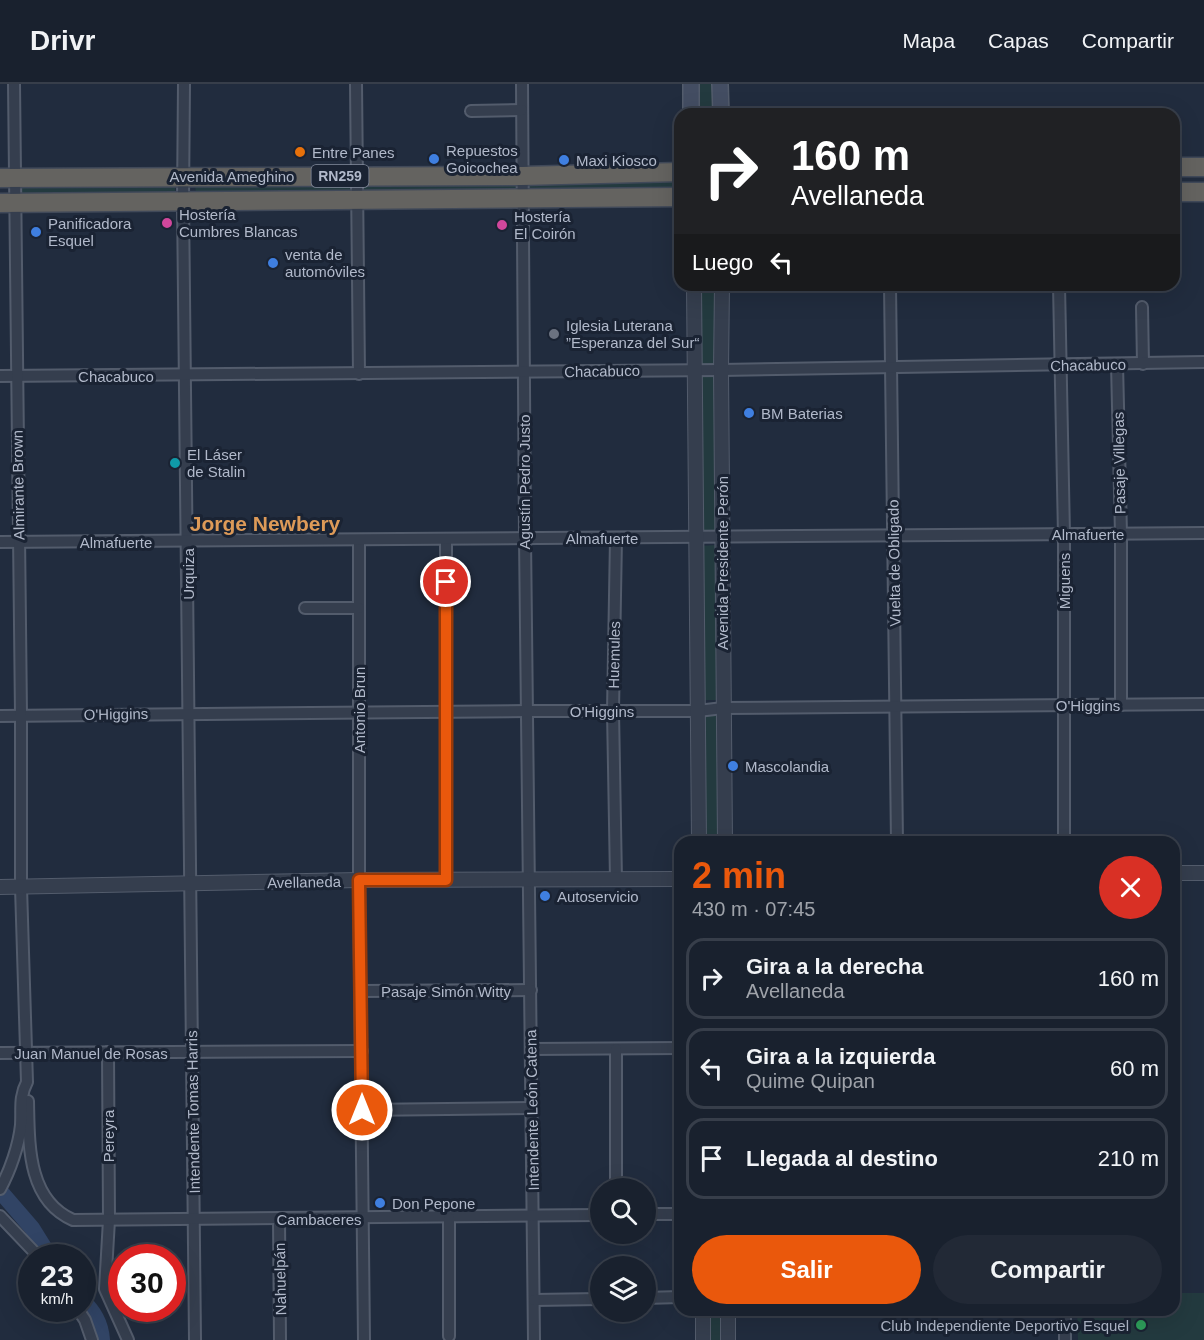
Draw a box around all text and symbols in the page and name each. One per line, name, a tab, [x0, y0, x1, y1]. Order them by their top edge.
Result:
text: Drivr	[30, 25, 95, 56]
text: Mapa	[903, 29, 955, 52]
text: Capas	[988, 29, 1049, 52]
text: Compartir	[1082, 29, 1174, 52]
icon: right	[692, 132, 770, 210]
text: 160 m	[791, 132, 910, 179]
place label: Repuestos Goicochea	[446, 142, 518, 176]
place label: Entre Panes	[312, 144, 395, 161]
marker: Entre Panes	[293, 145, 307, 159]
marker: Repuestos Goicochea	[427, 152, 441, 166]
place label: Maxi Kiosco	[576, 152, 657, 169]
marker: Maxi Kiosco	[557, 153, 571, 167]
road number: RN259	[312, 165, 368, 187]
street label: Avenida Ameghino	[170, 168, 294, 185]
text: Avellaneda	[791, 181, 924, 211]
place label: Hostería Cumbres Blancas	[179, 206, 297, 240]
place label: Hostería El Coirón	[514, 208, 576, 242]
place label: Panificadora Esquel	[48, 215, 132, 249]
marker: Hostería Cumbres Blancas	[160, 216, 174, 230]
marker: Hostería El Coirón	[495, 218, 509, 232]
marker: Panificadora Esquel	[29, 225, 43, 239]
place label: venta de automóviles	[285, 246, 365, 280]
icon: left	[765, 246, 798, 279]
text: Luego	[692, 250, 753, 275]
marker: venta de automóviles	[266, 256, 280, 270]
place label: Iglesia Luterana ”Esperanza del Sur“	[566, 317, 699, 351]
marker: Iglesia Luterana ”Esperanza del Sur“	[547, 327, 561, 341]
street label: Chacabuco	[1050, 356, 1126, 374]
street label: Chacabuco	[564, 362, 640, 380]
street label: Chacabuco	[78, 368, 154, 385]
place label: BM Baterias	[761, 405, 843, 422]
marker: BM Baterias	[742, 406, 756, 420]
street label: Pasaje Villegas	[1110, 412, 1128, 514]
street label: Agustín Pedro Justo	[516, 414, 533, 550]
street label: Almirante Brown	[9, 430, 27, 540]
place label: El Láser de Stalin	[187, 446, 245, 480]
marker: El Láser de Stalin	[168, 456, 182, 470]
street label: Avenida Presidente Perón	[714, 476, 731, 650]
street label: Vuelta de Obligado	[884, 499, 904, 627]
district label: Jorge Newbery	[190, 512, 341, 535]
street label: Almafuerte	[1052, 526, 1124, 543]
street label: Almafuerte	[566, 530, 638, 547]
street label: Almafuerte	[80, 534, 152, 551]
street label: Urquiza	[180, 547, 197, 600]
street label: Miguens	[1056, 553, 1073, 609]
pin	[420, 556, 471, 607]
icon: arrive	[429, 565, 462, 598]
street label: Huemules	[605, 621, 623, 689]
street label: Antonio Brun	[351, 667, 368, 753]
street label: O'Higgins	[1056, 697, 1120, 714]
street label: O'Higgins	[570, 703, 634, 720]
street label: O'Higgins	[84, 705, 148, 723]
place label: Mascolandia	[745, 758, 830, 775]
marker: Mascolandia	[726, 759, 740, 773]
text: 2 min	[692, 855, 786, 896]
button: close	[1099, 856, 1162, 919]
street label: Avellaneda	[267, 873, 342, 891]
place label: Autoservicio	[557, 888, 639, 905]
marker: Autoservicio	[538, 889, 552, 903]
text: 430 m · 07:45	[692, 898, 815, 920]
text: Gira a la derecha	[746, 954, 923, 979]
icon: right	[695, 962, 728, 995]
text: 160 m	[1098, 966, 1159, 991]
text: Avellaneda	[746, 980, 845, 1002]
street label: Pasaje Simón Witty	[381, 983, 512, 1000]
street label: Intendente León Catena	[522, 1029, 542, 1191]
street label: Intendente Tomas Harris	[183, 1030, 203, 1194]
text: Gira a la izquierda	[746, 1044, 936, 1069]
street label: Juan Manuel de Rosas	[14, 1045, 168, 1062]
icon: left	[695, 1052, 728, 1085]
text: 60 m	[1110, 1056, 1159, 1081]
text: Quime Quipan	[746, 1070, 875, 1092]
position arrow	[330, 1078, 394, 1142]
street label: Pereyra	[100, 1109, 117, 1162]
icon: arrive	[695, 1142, 728, 1175]
text: Llegada al destino	[746, 1146, 938, 1171]
text: 210 m	[1098, 1146, 1159, 1171]
map controls	[590, 1178, 656, 1322]
button: search	[590, 1178, 656, 1244]
place label: Don Pepone	[392, 1195, 475, 1212]
marker: Don Pepone	[373, 1196, 387, 1210]
street label: Cambaceres	[276, 1211, 362, 1228]
button: Salir	[692, 1235, 921, 1304]
button: Compartir	[933, 1235, 1162, 1304]
street label: Nahuelpán	[271, 1243, 289, 1315]
speed limit sign: 30	[108, 1244, 186, 1322]
button: layers	[590, 1256, 656, 1322]
text: 23	[40, 1259, 74, 1292]
text: km/h	[41, 1290, 73, 1307]
place label: Club Independiente Deportivo Esquel	[880, 1317, 1129, 1334]
marker: Club Independiente Deportivo Esquel	[1134, 1318, 1148, 1332]

